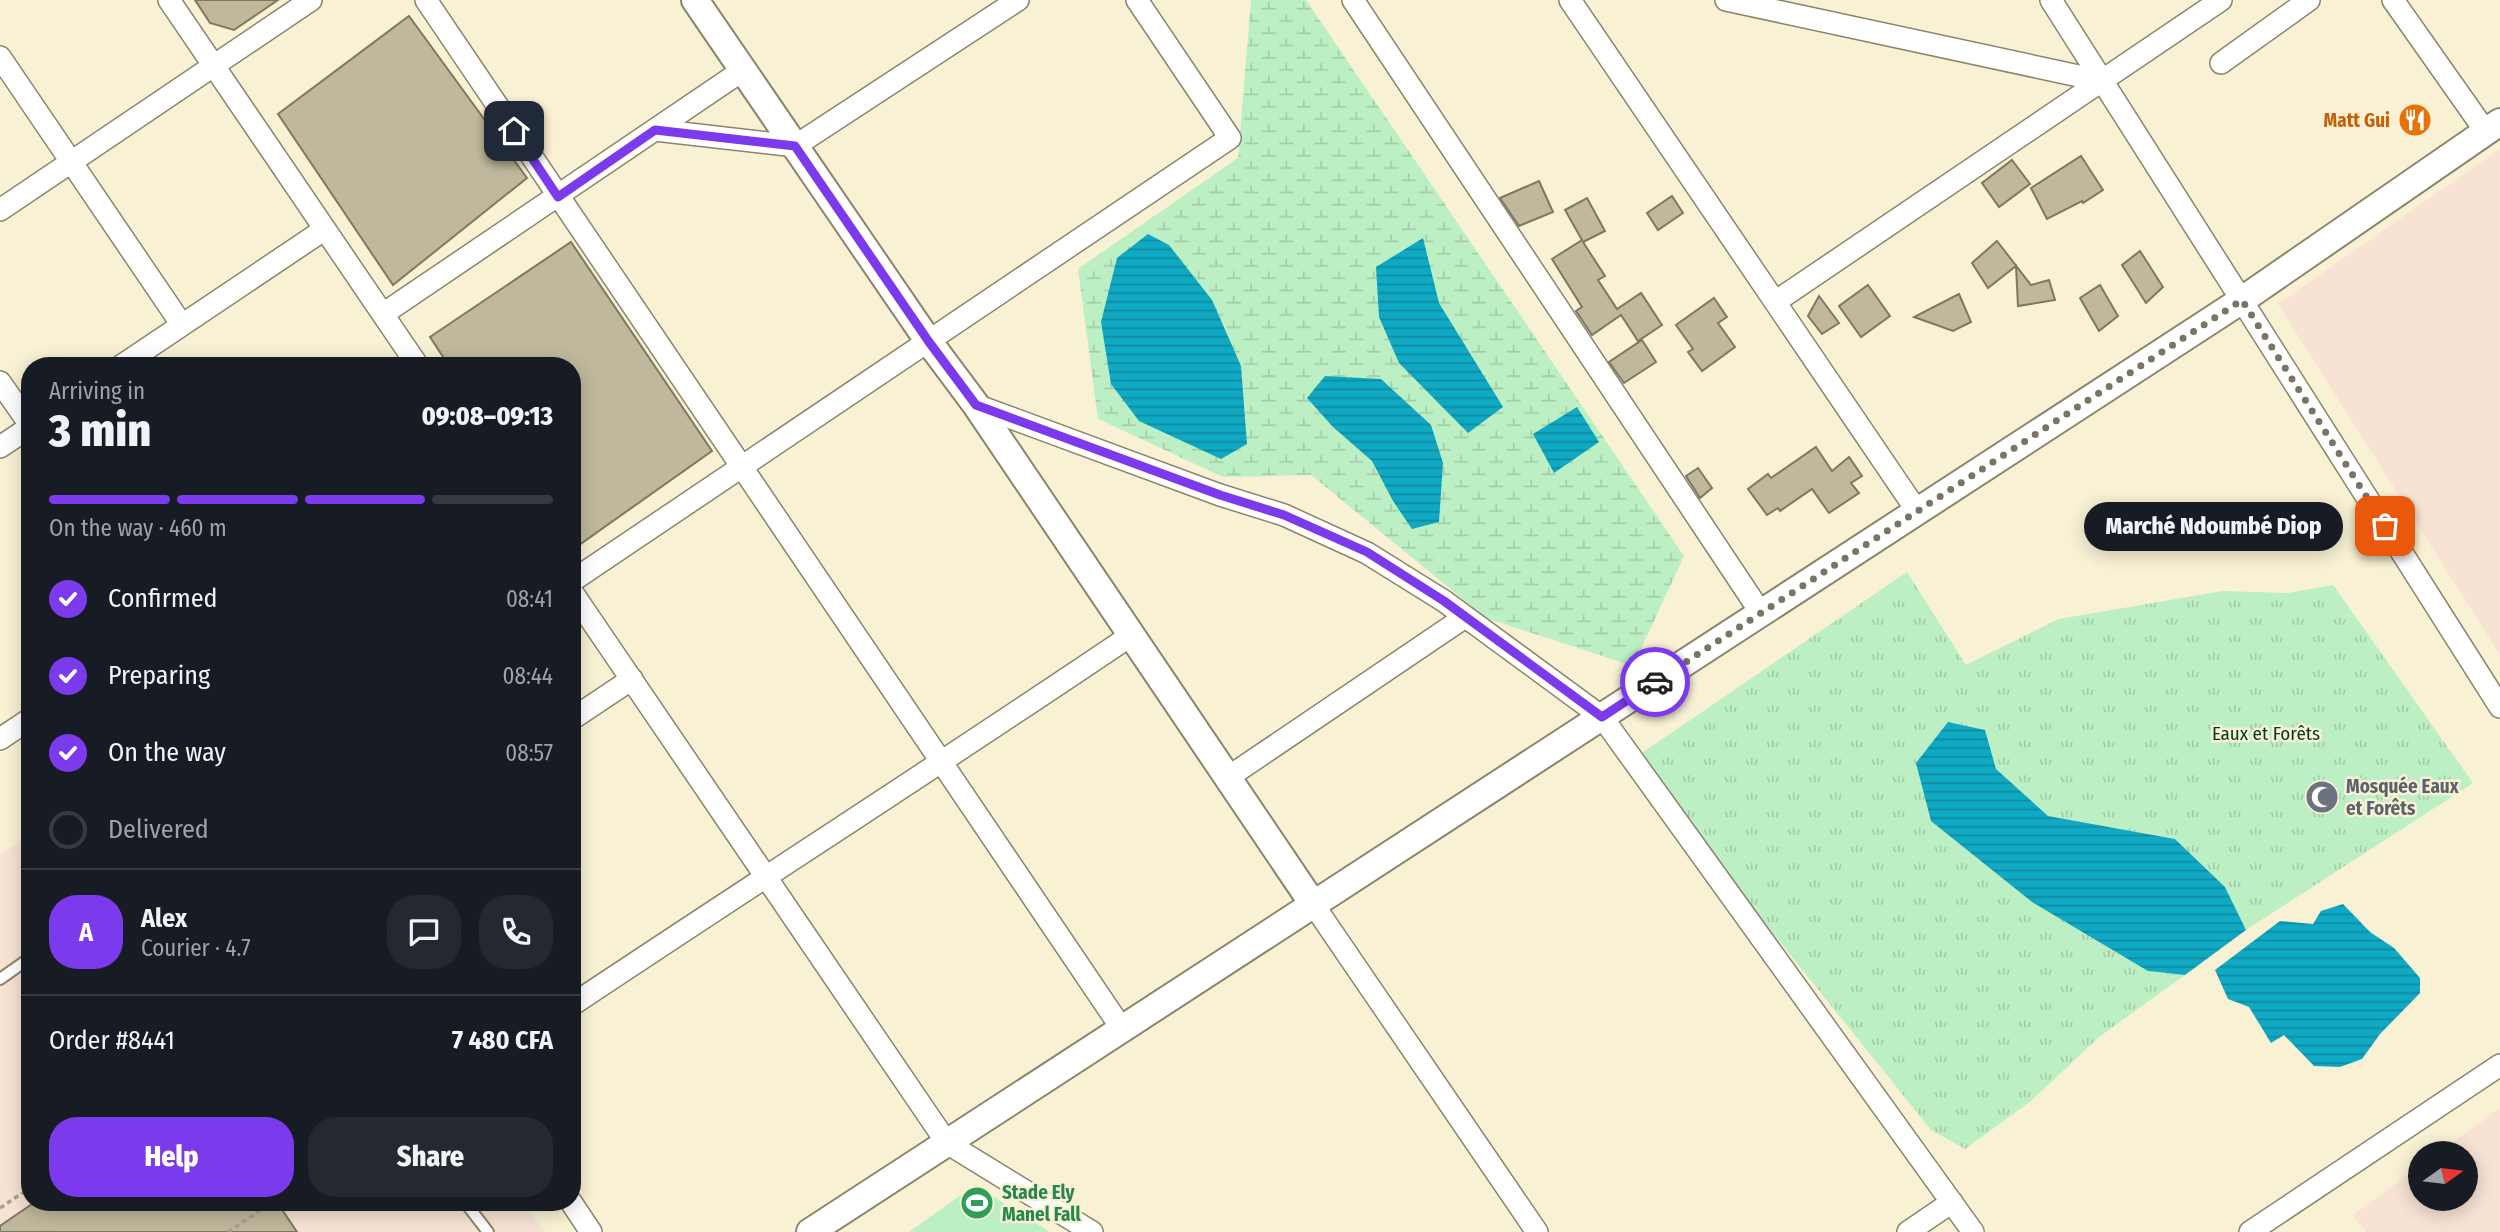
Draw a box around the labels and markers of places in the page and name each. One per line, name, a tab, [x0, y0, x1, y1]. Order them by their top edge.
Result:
pin	[484, 101, 544, 161]
restaurant icon: Matt Gui	[2396, 101, 2434, 139]
place label: Matt Gui	[2324, 109, 2390, 132]
pin	[2355, 496, 2415, 556]
callout: Marché Ndoumbé Diop	[2084, 502, 2343, 550]
place label: Mosquée Eaux et Forêts	[2346, 775, 2460, 820]
mosque icon: Mosquée Eaux et Forêts	[2303, 778, 2341, 816]
place label: Stade Ely Manel Fall	[1002, 1181, 1082, 1226]
sports icon: Stade Ely Manel Fall	[958, 1184, 996, 1222]

